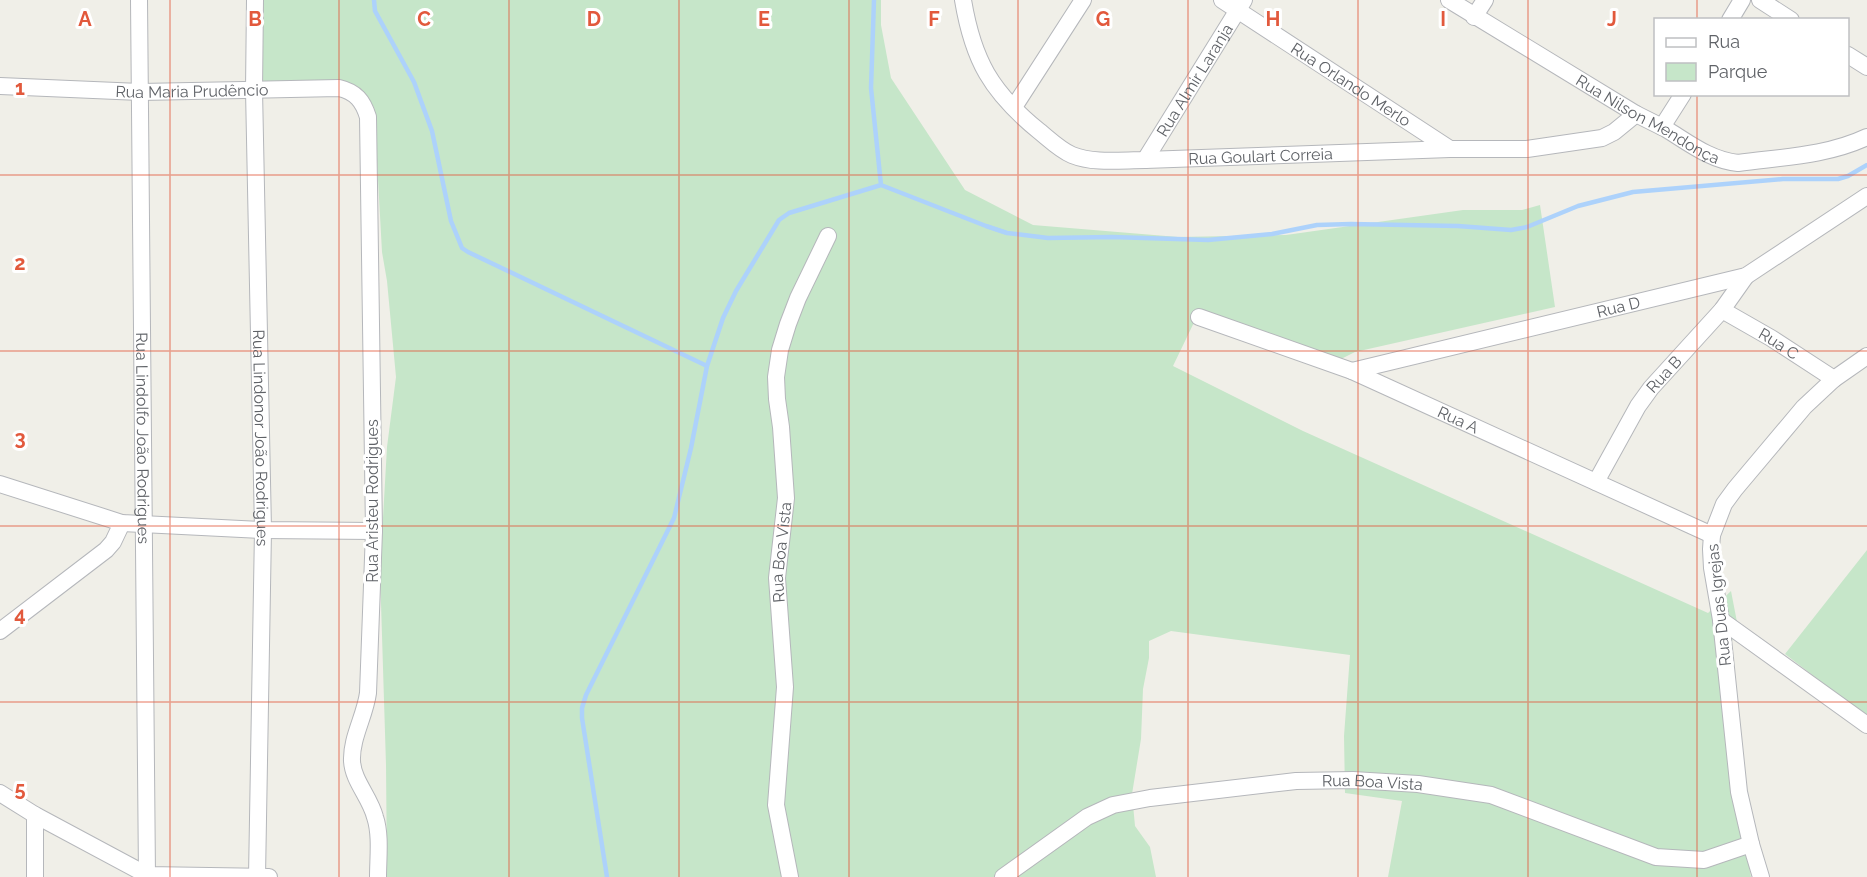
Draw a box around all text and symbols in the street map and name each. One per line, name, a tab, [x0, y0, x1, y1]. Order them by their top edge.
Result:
text: A	[78, 7, 92, 31]
text: B	[248, 7, 262, 31]
text: C	[417, 7, 431, 31]
text: D	[587, 7, 601, 31]
text: E	[758, 7, 770, 31]
text: F	[928, 7, 940, 31]
text: G	[1096, 7, 1110, 31]
text: H	[1266, 7, 1280, 31]
text: I	[1440, 7, 1446, 31]
text: J	[1607, 7, 1617, 31]
legend	[1654, 18, 1849, 96]
street label: Rua Almir Laranja	[1152, 20, 1236, 140]
text: Rua	[1708, 31, 1740, 52]
street label: Rua Orlando Merlo	[1287, 38, 1414, 130]
text: Parque	[1708, 61, 1768, 82]
street label: Rua Nilson Mendonça	[1573, 70, 1722, 168]
text: 1	[15, 76, 25, 100]
street label: Rua Maria Prudêncio	[115, 80, 268, 102]
street label: Rua Goulart Correia	[1188, 144, 1333, 168]
text: 2	[14, 251, 26, 275]
street label: Rua D	[1595, 292, 1642, 321]
street label: Rua C	[1756, 324, 1803, 363]
street label: Rua Lindonor João Rodrigues	[249, 329, 273, 547]
street label: Rua Lindolfo João Rodrigues	[133, 332, 153, 544]
street label: Rua B	[1642, 352, 1685, 396]
street label: Rua A	[1435, 402, 1482, 437]
street label: Rua Aristeu Rodrigues	[363, 419, 382, 583]
text: 3	[14, 426, 26, 450]
street label: Rua Boa Vista	[767, 501, 795, 603]
street label: Rua Duas Igrejas	[1703, 543, 1735, 667]
text: 4	[14, 602, 26, 626]
street label: Rua Boa Vista	[1322, 770, 1424, 794]
text: 5	[14, 777, 26, 801]

